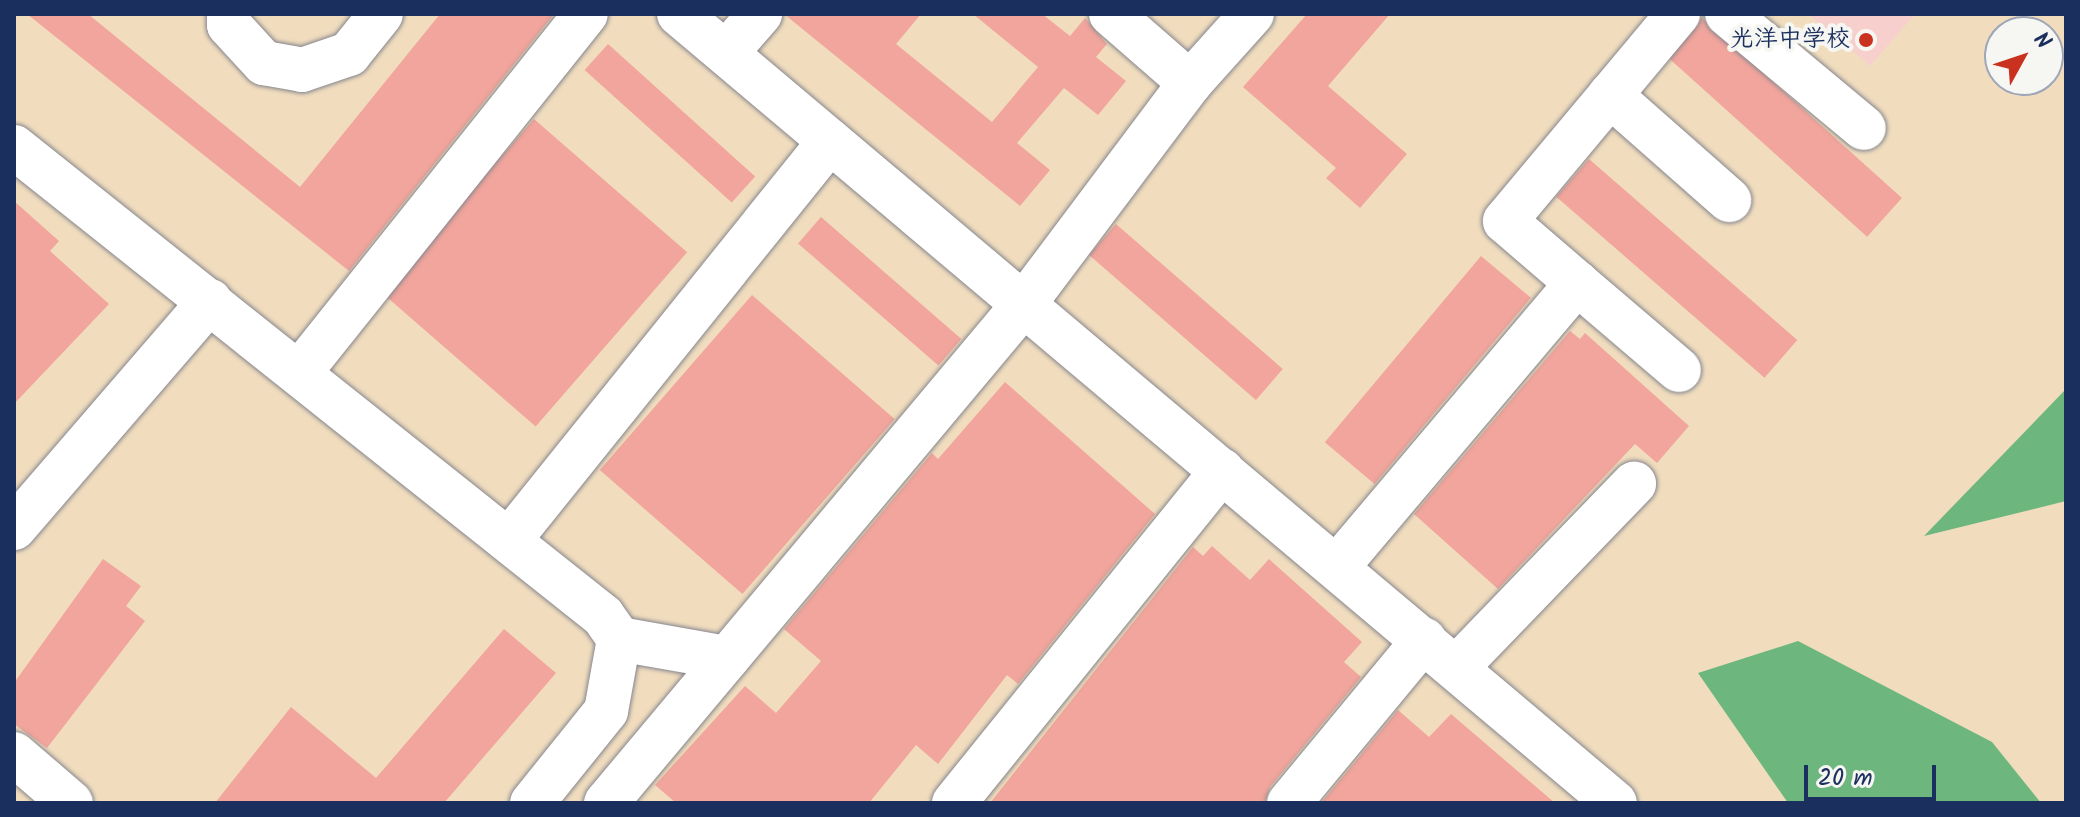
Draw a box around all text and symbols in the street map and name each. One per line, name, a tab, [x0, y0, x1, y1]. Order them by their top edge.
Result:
north arrow	[1984, 16, 2064, 96]
text: N	[2023, 25, 2059, 58]
place label: 光洋中学校	[1730, 26, 1850, 54]
marker: 光洋中学校	[1857, 31, 1875, 49]
scale bar	[1808, 749, 1940, 799]
text: 20 m	[1818, 759, 1873, 798]

